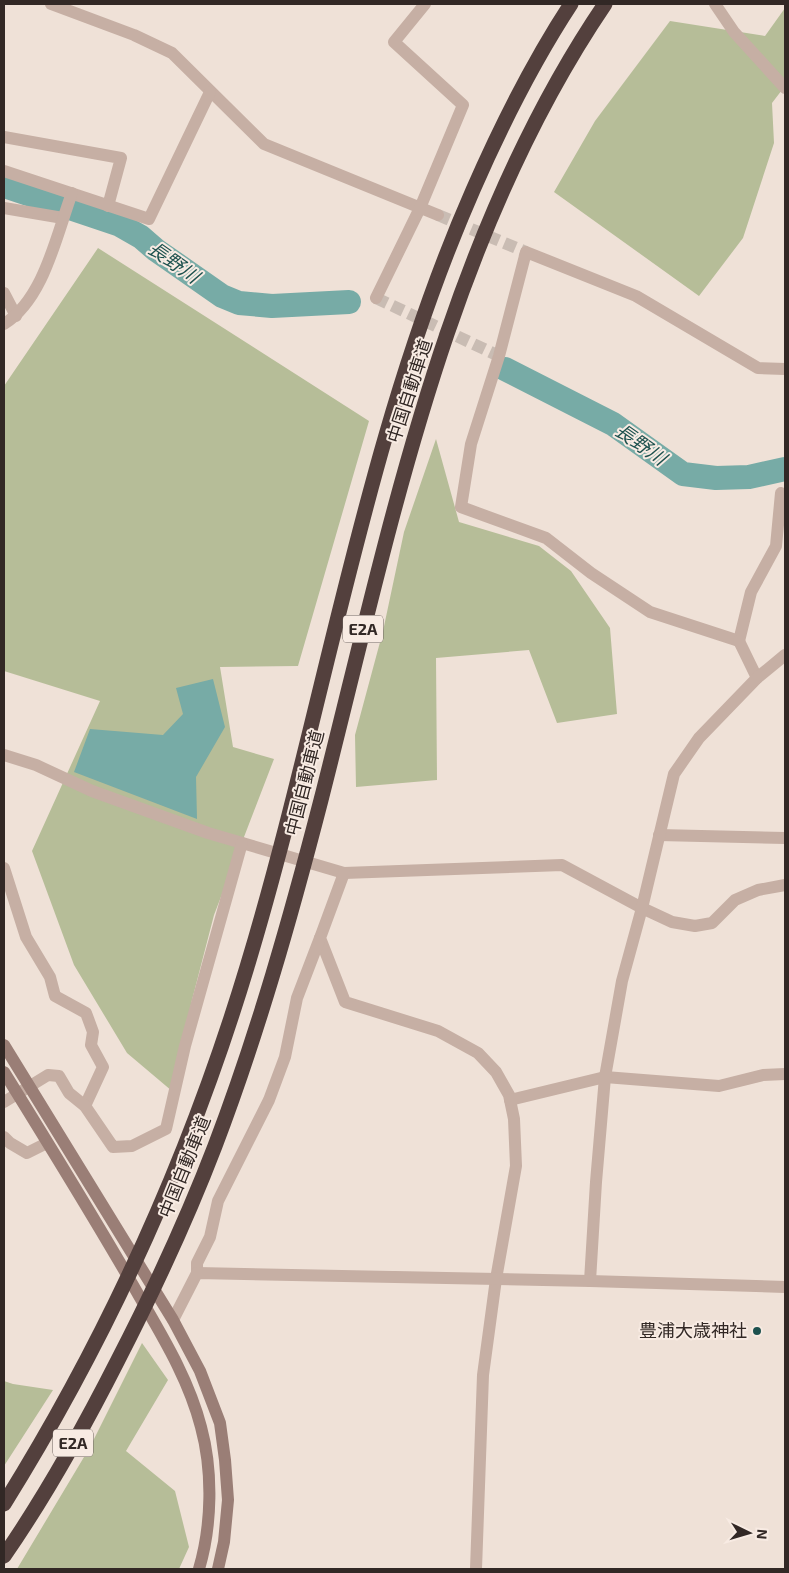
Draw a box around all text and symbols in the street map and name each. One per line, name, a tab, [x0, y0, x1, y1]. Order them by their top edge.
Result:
water label: 長野川	[144, 236, 206, 289]
street label: 中国自動車道	[382, 336, 436, 445]
water label: 長野川	[611, 418, 673, 471]
road number: E2A	[343, 616, 383, 642]
street label: 中国自動車道	[280, 728, 328, 838]
street label: 中国自動車道	[154, 1112, 215, 1221]
place label: 豊浦大歳神社	[639, 1319, 747, 1341]
marker: 豊浦大歳神社	[751, 1325, 763, 1337]
road number: E2A	[53, 1430, 93, 1456]
north arrow	[724, 1508, 774, 1558]
text: N	[754, 1528, 771, 1540]

